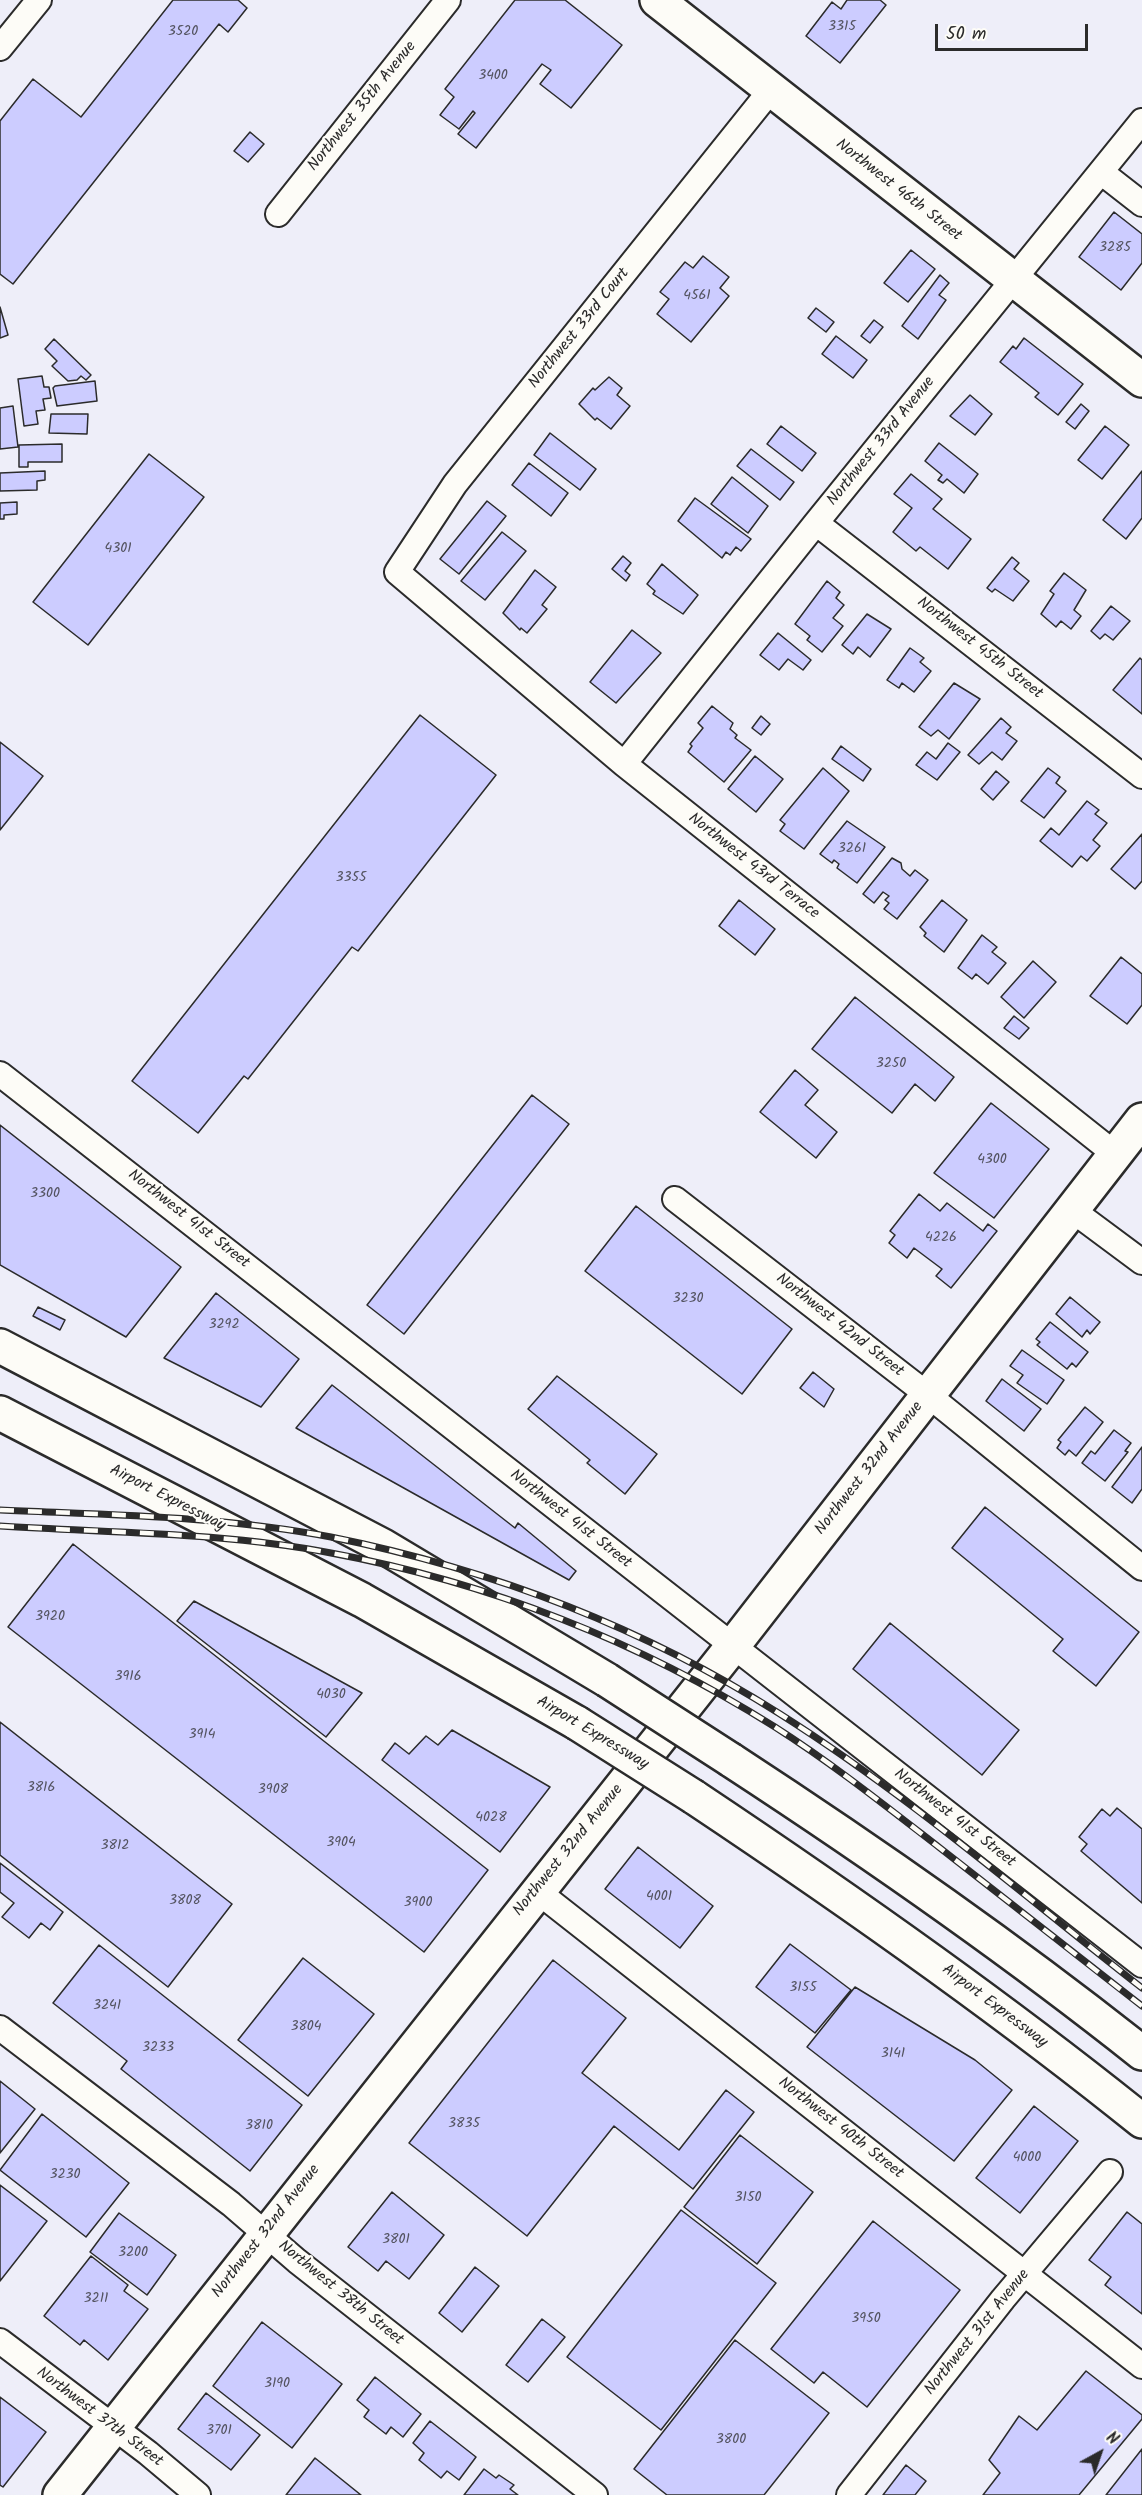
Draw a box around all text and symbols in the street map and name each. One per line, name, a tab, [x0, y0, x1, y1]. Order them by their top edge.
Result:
scale bar	[938, 12, 1091, 50]
house number: 3315	[828, 20, 856, 36]
text: 50 m	[946, 20, 986, 49]
house number: 3520	[168, 25, 198, 41]
street label: Northwest 35th Avenue	[305, 38, 421, 176]
house number: 3400	[478, 69, 508, 85]
street label: Northwest 46th Street	[831, 136, 965, 246]
house number: 3285	[1099, 241, 1131, 257]
street label: Northwest 33rd Court	[525, 265, 635, 393]
house number: 4561	[683, 289, 711, 305]
street label: Northwest 33rd Avenue	[824, 374, 940, 510]
house number: 4301	[104, 542, 132, 558]
street label: Northwest 45th Street	[912, 594, 1046, 704]
street label: Northwest 43rd Terrace	[684, 810, 822, 924]
house number: 3261	[838, 842, 866, 858]
house number: 3355	[335, 871, 367, 887]
house number: 3250	[876, 1057, 906, 1073]
house number: 4300	[977, 1153, 1007, 1169]
street label: Northwest 41st Street	[123, 1166, 253, 1274]
house number: 3300	[30, 1187, 60, 1203]
house number: 4226	[925, 1231, 957, 1247]
street label: Northwest 42nd Street	[771, 1270, 907, 1382]
house number: 3230	[672, 1292, 704, 1308]
house number: 3292	[208, 1318, 240, 1334]
street label: Northwest 32nd Avenue	[812, 1398, 928, 1540]
street label: Airport Expressway	[106, 1462, 228, 1536]
street label: Northwest 41st Street	[505, 1466, 635, 1574]
house number: 3920	[35, 1610, 65, 1626]
house number: 3916	[114, 1670, 142, 1686]
house number: 4030	[316, 1688, 346, 1704]
street label: Airport Expressway	[532, 1693, 652, 1775]
house number: 3914	[189, 1728, 215, 1744]
street label: Northwest 41st Street	[889, 1765, 1019, 1873]
house number: 3816	[27, 1781, 55, 1797]
street label: Northwest 32nd Avenue	[510, 1781, 628, 1921]
house number: 3908	[258, 1783, 288, 1799]
house number: 4028	[475, 1811, 507, 1827]
house number: 3904	[326, 1836, 356, 1852]
house number: 3812	[101, 1839, 129, 1855]
house number: 4001	[646, 1890, 672, 1906]
house number: 3808	[169, 1894, 201, 1910]
house number: 3900	[404, 1896, 432, 1912]
street label: Airport Expressway	[937, 1961, 1051, 2053]
house number: 3155	[789, 1981, 817, 1997]
house number: 3241	[93, 1999, 121, 2015]
house number: 3804	[290, 2020, 322, 2036]
house number: 3233	[142, 2041, 174, 2057]
house number: 3141	[881, 2047, 905, 2063]
street label: Northwest 40th Street	[773, 2074, 907, 2184]
house number: 3835	[448, 2117, 480, 2133]
house number: 3810	[245, 2119, 273, 2135]
house number: 4000	[1013, 2151, 1041, 2167]
street label: Northwest 32nd Avenue	[209, 2161, 325, 2303]
house number: 3230	[49, 2168, 81, 2184]
house number: 3150	[735, 2191, 761, 2207]
house number: 3801	[382, 2233, 410, 2249]
street label: Northwest 38th Street	[273, 2237, 407, 2351]
house number: 3200	[118, 2246, 148, 2262]
street label: Northwest 31st Avenue	[921, 2266, 1035, 2400]
house number: 3211	[84, 2292, 108, 2308]
house number: 3950	[851, 2312, 881, 2328]
street label: Northwest 37th Street	[32, 2364, 166, 2472]
house number: 3190	[264, 2377, 290, 2393]
north arrow	[1070, 2423, 1130, 2483]
house number: 3701	[206, 2424, 232, 2440]
text: N	[1100, 2426, 1124, 2452]
house number: 3800	[716, 2433, 746, 2449]

